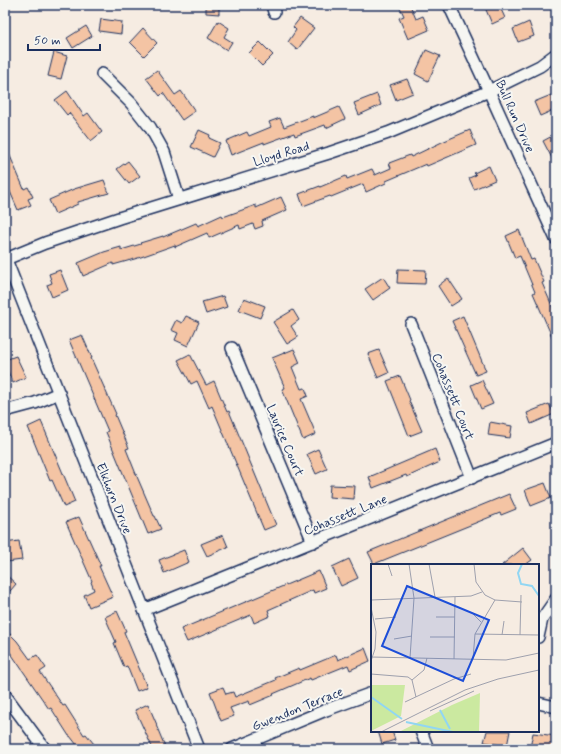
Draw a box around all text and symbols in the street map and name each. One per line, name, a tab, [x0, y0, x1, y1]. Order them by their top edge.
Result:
scale bar	[28, 26, 100, 52]
text: 50 m	[34, 33, 61, 49]
street label: Bull Run Drive	[491, 78, 538, 156]
street label: Lloyd Road	[251, 138, 312, 171]
street label: Cohassett Court	[427, 351, 478, 442]
street label: Laurice Court	[262, 402, 307, 479]
street label: Elkhorn Drive	[92, 461, 136, 537]
street label: Cohassett Lane	[301, 491, 390, 540]
inset map	[371, 564, 539, 732]
street label: Gwendon Terrace	[249, 683, 346, 735]

